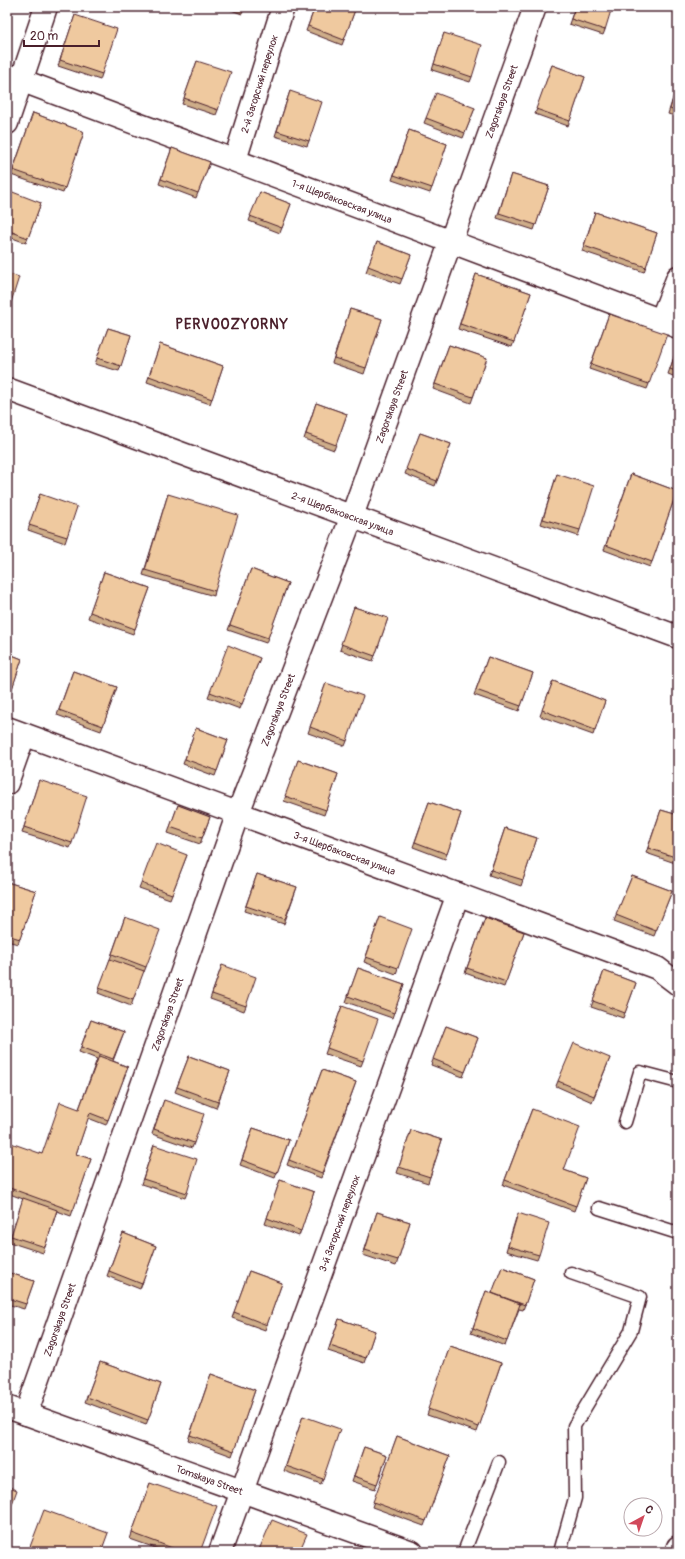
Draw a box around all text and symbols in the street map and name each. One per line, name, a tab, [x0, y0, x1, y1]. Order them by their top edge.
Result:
scale bar	[24, 22, 99, 48]
text: 20 m	[30, 29, 59, 44]
street label: 2-й Загорский переулок	[239, 33, 281, 135]
street label: Zagorskaya Street	[483, 63, 521, 140]
street label: 1-я Щербаковская улица	[290, 178, 394, 226]
district label: PERVOOZYORNY	[175, 316, 289, 333]
street label: Zagorskaya Street	[374, 367, 411, 445]
street label: 2-я Щербаковская улица	[290, 490, 395, 539]
street label: Zagorskaya Street	[259, 671, 298, 748]
street label: 3-я Щербаковская улица	[292, 829, 397, 878]
street label: Zagorskaya Street	[150, 975, 187, 1053]
street label: 3-й Загорский переулок	[317, 1173, 363, 1273]
street label: Zagorskaya Street	[42, 1281, 79, 1358]
street label: Tomskaya Street	[174, 1463, 245, 1498]
north arrow	[623, 1497, 663, 1537]
text: С	[642, 1503, 656, 1517]

